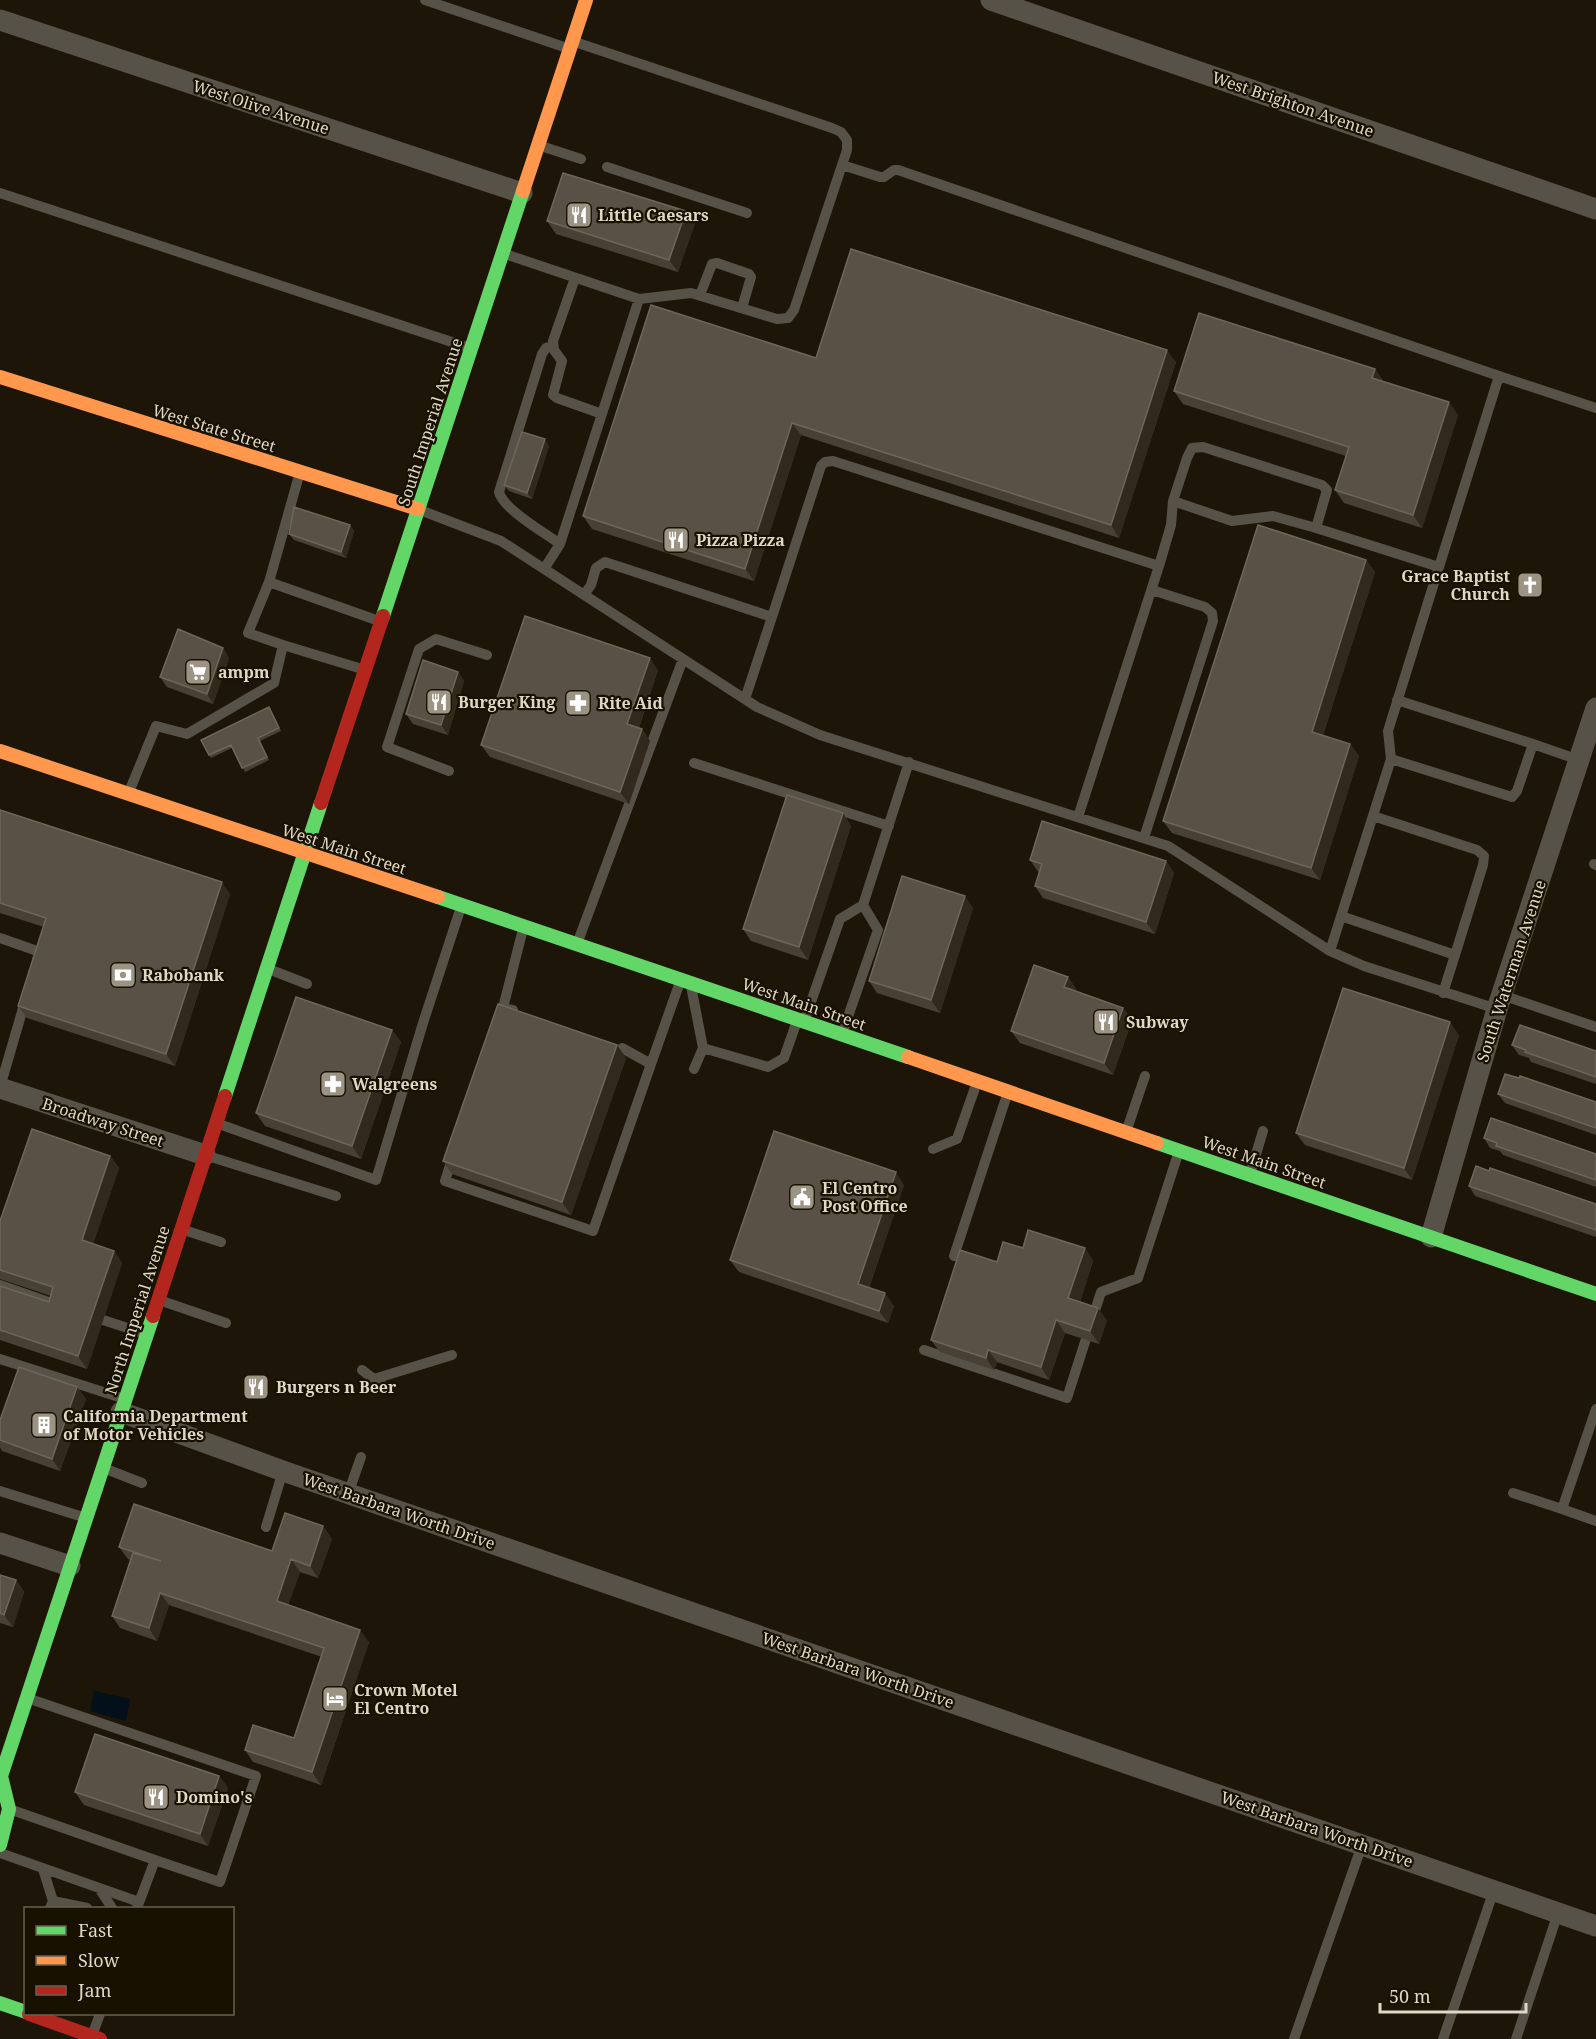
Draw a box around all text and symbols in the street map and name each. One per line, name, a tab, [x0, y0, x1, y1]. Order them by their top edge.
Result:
street label: West Brighton Avenue	[1209, 66, 1377, 142]
street label: West Olive Avenue	[190, 75, 332, 139]
restaurant icon: Little Caesars	[564, 200, 594, 230]
place label: Little Caesars	[598, 204, 709, 226]
street label: South Imperial Avenue	[392, 335, 468, 509]
street label: West State Street	[150, 399, 279, 457]
restaurant icon: Pizza Pizza	[661, 525, 691, 555]
place label: Pizza Pizza	[696, 529, 785, 551]
place label: Grace Baptist Church	[1401, 565, 1511, 605]
church icon: Grace Baptist Church	[1515, 570, 1545, 600]
supermarket icon: ampm	[183, 657, 213, 687]
place label: ampm	[218, 661, 270, 683]
restaurant icon: Burger King	[424, 687, 454, 717]
pharmacy icon: Rite Aid	[563, 688, 593, 718]
place label: Burger King	[458, 691, 555, 713]
place label: Rite Aid	[598, 692, 663, 714]
street label: West Main Street	[279, 819, 409, 880]
street label: South Waterman Avenue	[1471, 877, 1551, 1065]
bank icon: Rabobank	[108, 960, 138, 990]
place label: Rabobank	[142, 964, 225, 986]
street label: West Main Street	[739, 973, 869, 1036]
restaurant icon: Subway	[1091, 1007, 1121, 1037]
place label: Subway	[1126, 1011, 1189, 1033]
pharmacy icon: Walgreens	[318, 1069, 348, 1099]
place label: Walgreens	[352, 1073, 438, 1095]
street label: Broadway Street	[40, 1092, 167, 1152]
street label: West Main Street	[1199, 1131, 1329, 1194]
place label: El Centro Post Office	[822, 1177, 908, 1217]
public building icon: El Centro Post Office	[787, 1182, 817, 1212]
street label: North Imperial Avenue	[99, 1223, 175, 1397]
restaurant icon: Burgers n Beer	[241, 1372, 271, 1402]
place label: Burgers n Beer	[276, 1376, 397, 1398]
place label: California Department of Motor Vehicles	[63, 1405, 248, 1445]
building icon: California Department of Motor Vehicles	[29, 1410, 59, 1440]
street label: West Barbara Worth Drive	[300, 1468, 498, 1554]
street label: West Barbara Worth Drive	[759, 1627, 957, 1713]
place label: Crown Motel El Centro	[354, 1679, 458, 1719]
hotel icon: Crown Motel El Centro	[320, 1684, 350, 1714]
restaurant icon: Domino's	[141, 1782, 171, 1812]
place label: Domino's	[176, 1786, 253, 1808]
street label: West Barbara Worth Drive	[1218, 1786, 1416, 1872]
legend	[24, 1907, 234, 2015]
text: Fast	[78, 1918, 113, 1942]
text: Slow	[78, 1948, 120, 1972]
scale bar	[1380, 1976, 1526, 2014]
text: Jam	[77, 1978, 112, 2002]
text: 50 m	[1389, 1984, 1431, 2008]

